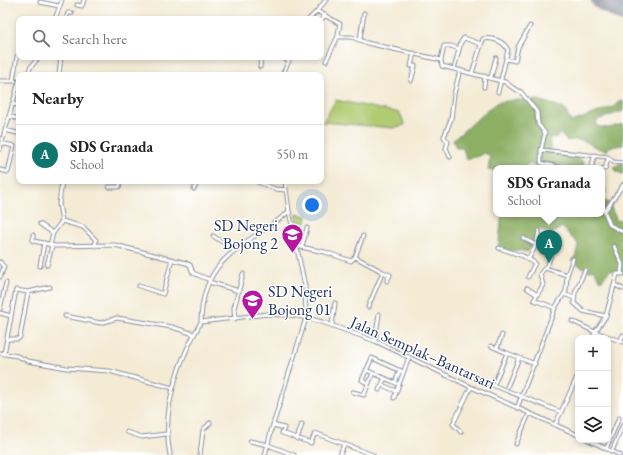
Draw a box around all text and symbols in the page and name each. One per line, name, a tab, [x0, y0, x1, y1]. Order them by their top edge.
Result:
search box	[16, 16, 324, 60]
icon: search	[30, 27, 52, 49]
text: Search here	[62, 29, 127, 48]
text: Nearby	[32, 87, 84, 109]
text: SDS Granada	[70, 137, 153, 156]
text: A	[40, 146, 50, 163]
text: 550 m	[277, 146, 308, 163]
text: School	[70, 156, 104, 173]
popup	[493, 165, 605, 217]
text: SDS Granada	[507, 173, 591, 192]
text: School	[507, 192, 541, 209]
your location	[302, 195, 322, 215]
place label: SD Negeri Bojong 2	[214, 215, 278, 254]
school or university icon: SD Negeri Bojong 2	[280, 221, 306, 254]
pin: A	[536, 230, 562, 263]
place label: SD Negeri Bojong 01	[268, 281, 332, 320]
school or university icon: SD Negeri Bojong 01	[239, 287, 265, 320]
street label: Jalan Semplak–Bantarsari	[345, 310, 498, 394]
map controls	[575, 335, 611, 443]
button: +	[575, 335, 611, 371]
button: −	[575, 371, 611, 407]
button: layers	[575, 407, 611, 443]

